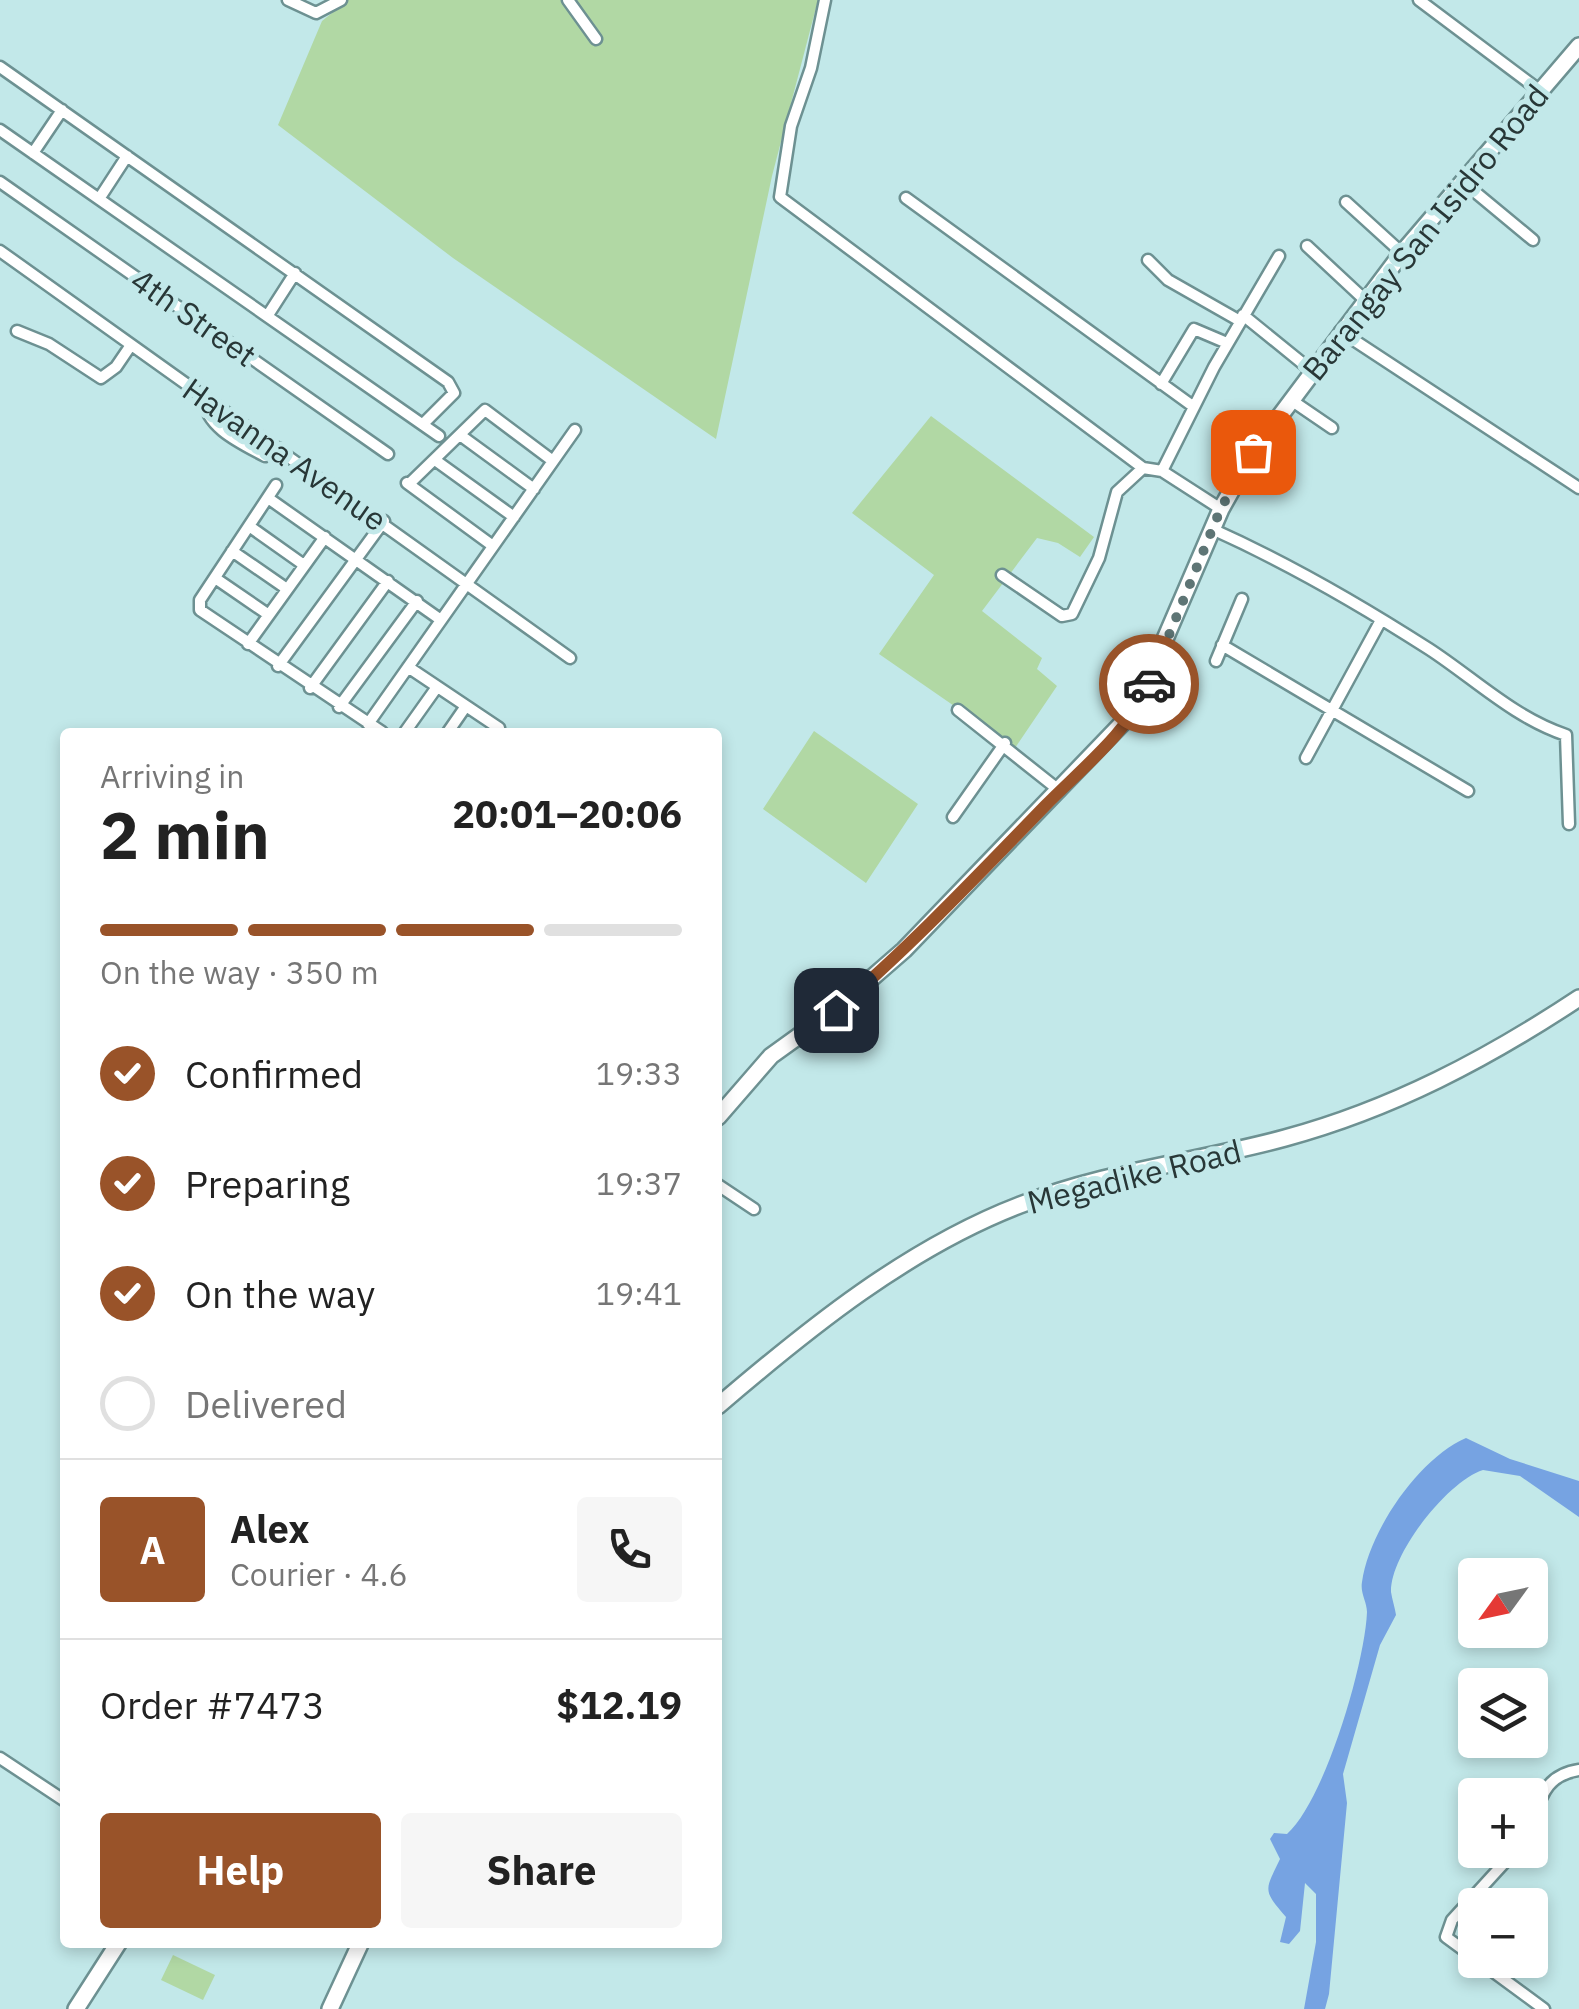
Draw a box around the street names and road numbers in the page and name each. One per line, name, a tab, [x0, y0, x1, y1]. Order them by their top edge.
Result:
street label: Barangay San Isidro Road	[1293, 75, 1557, 389]
street label: 4th Street	[123, 259, 265, 375]
street label: Havanna Avenue	[175, 368, 395, 540]
street label: Megadike Road	[1023, 1129, 1245, 1223]

